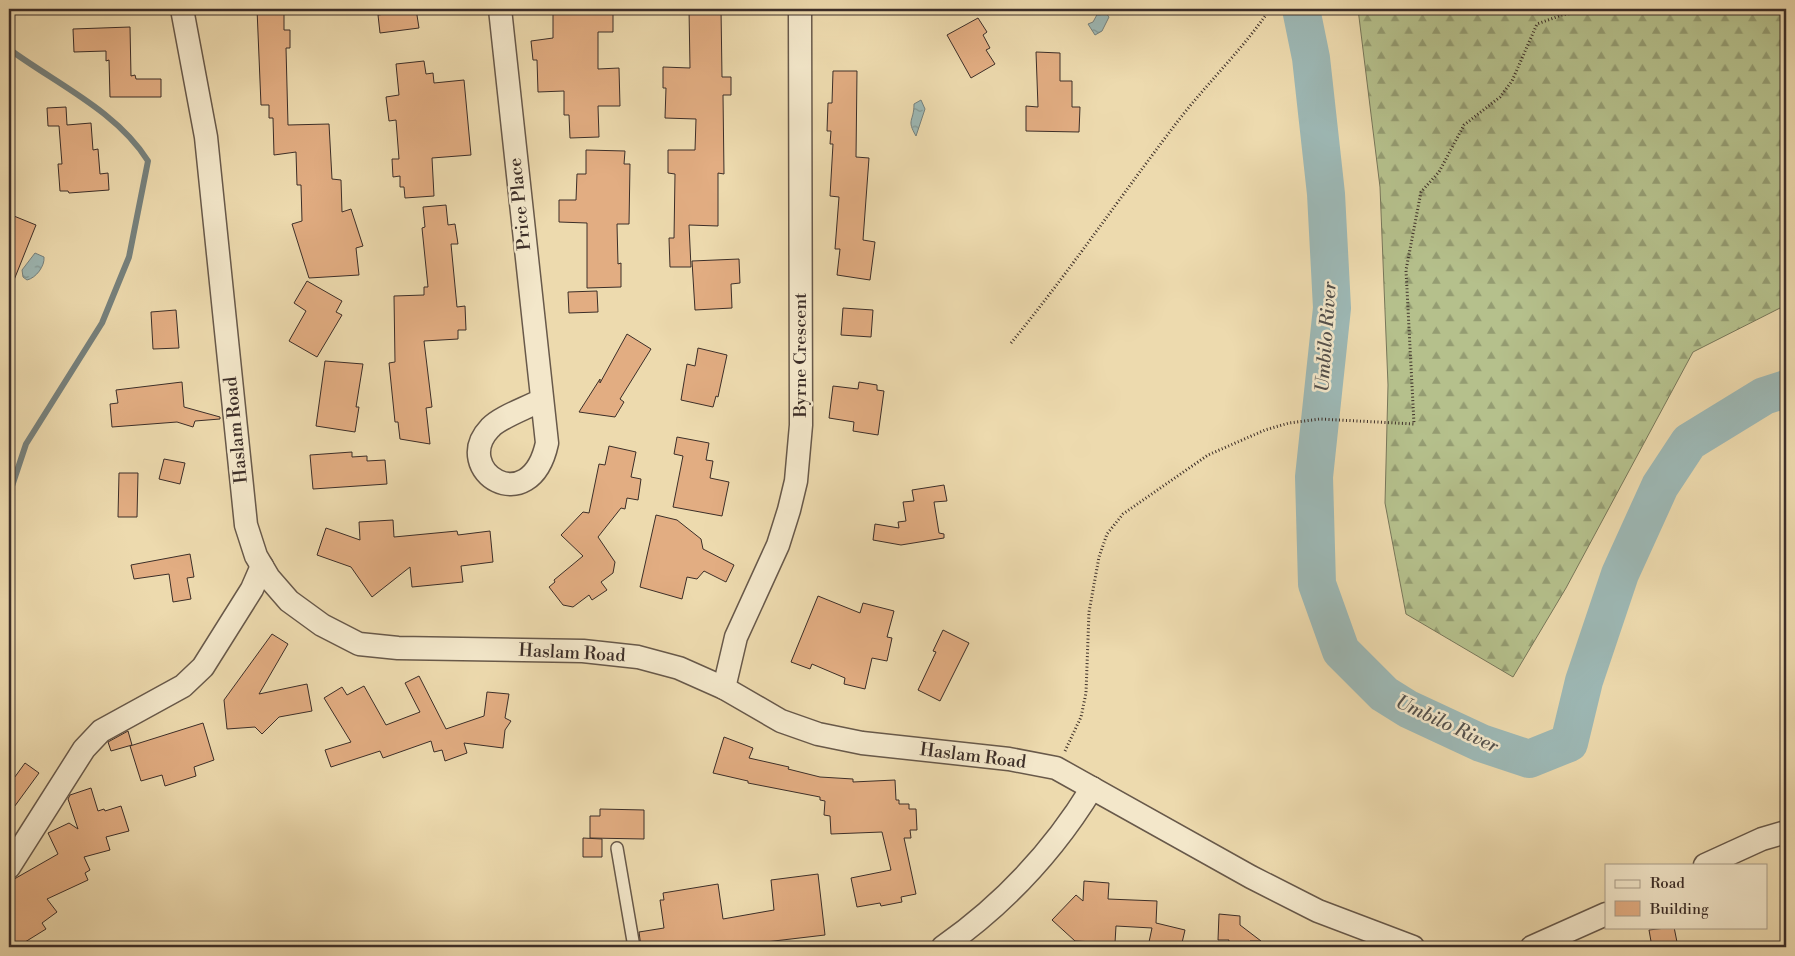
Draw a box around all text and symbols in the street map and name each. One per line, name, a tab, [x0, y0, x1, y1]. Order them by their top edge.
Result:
street label: Price Place	[504, 156, 536, 252]
water label: Umbilo River	[1310, 280, 1342, 393]
street label: Byrne Crescent	[789, 292, 812, 418]
street label: Haslam Road	[219, 375, 253, 484]
street label: Haslam Road	[518, 639, 627, 667]
water label: Umbilo River	[1392, 690, 1503, 759]
street label: Haslam Road	[918, 738, 1028, 774]
legend	[1605, 864, 1768, 928]
text: Road	[1650, 874, 1685, 893]
text: Building	[1649, 900, 1709, 919]

